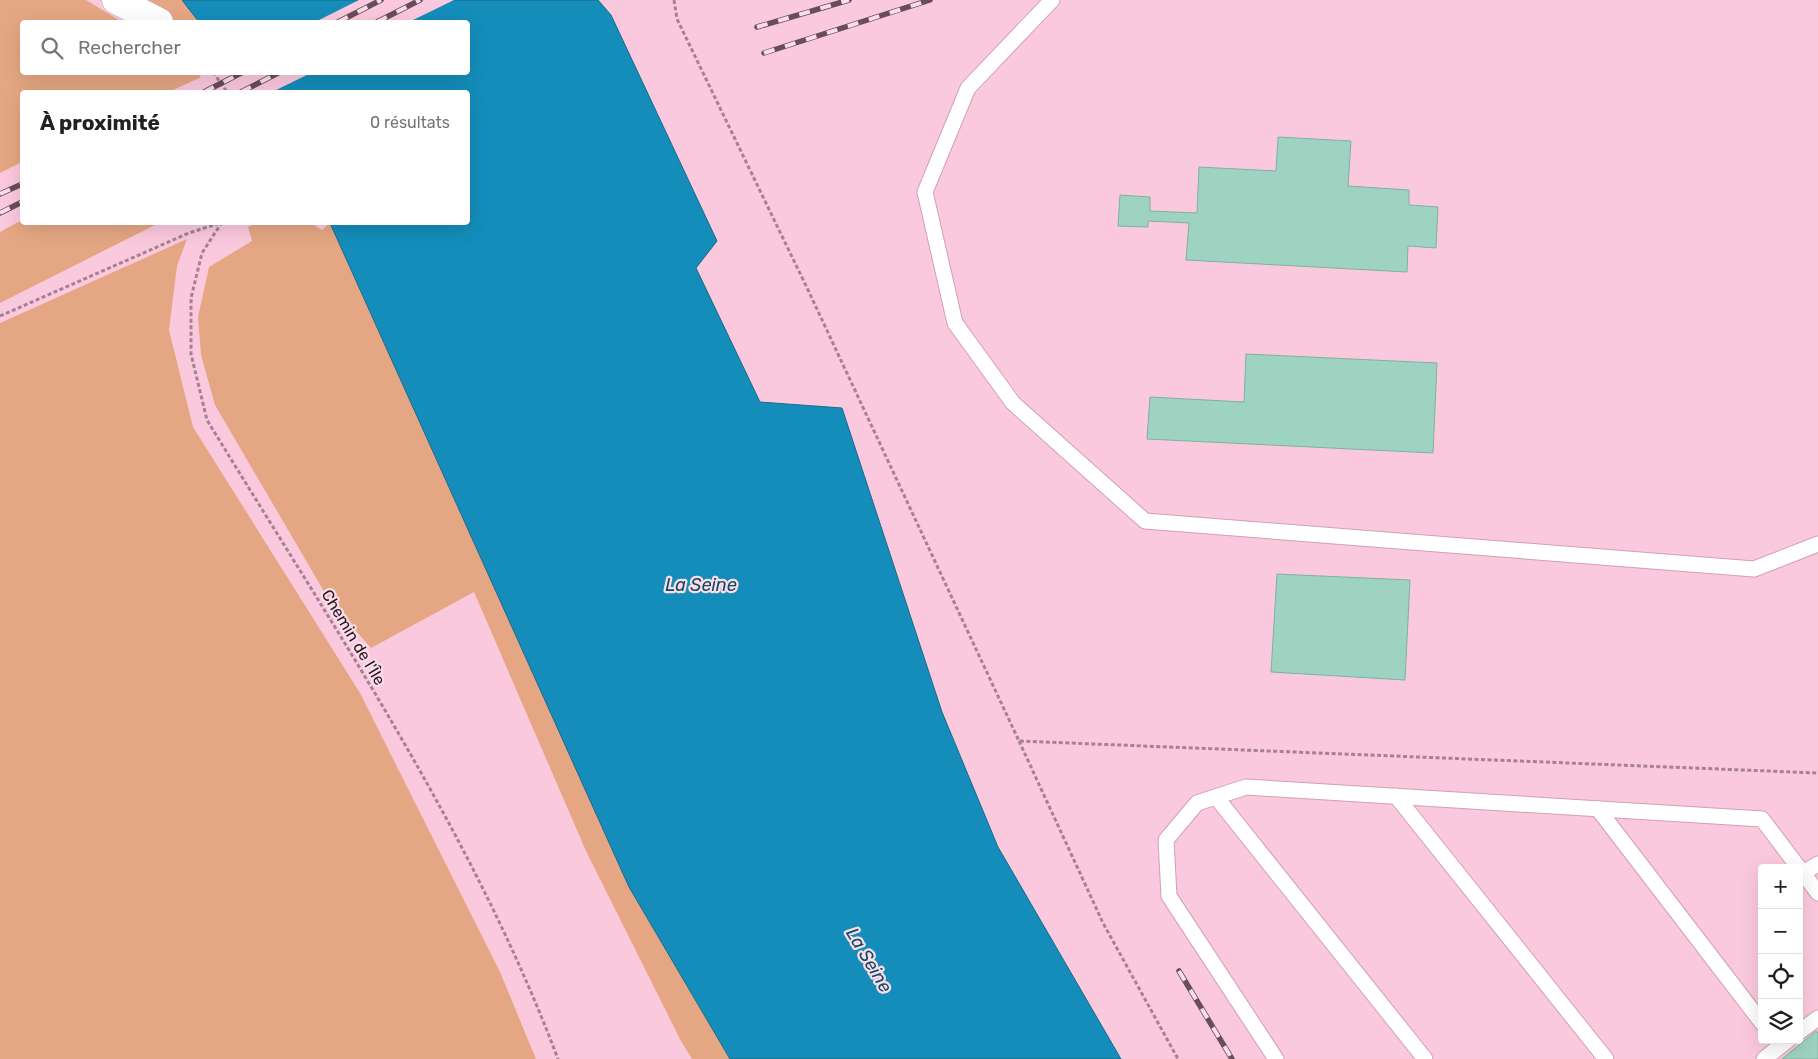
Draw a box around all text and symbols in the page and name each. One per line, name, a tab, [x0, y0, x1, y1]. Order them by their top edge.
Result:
search box	[20, 20, 470, 75]
icon: search	[38, 34, 66, 62]
text: Rechercher	[78, 36, 181, 59]
text: À proximité	[40, 110, 160, 135]
text: 0 résultats	[370, 113, 450, 132]
water label: La Seine	[665, 574, 737, 596]
street label: Chemin de l'Île	[318, 586, 390, 688]
map controls	[1758, 864, 1803, 1044]
button: +	[1758, 864, 1803, 909]
button: −	[1758, 909, 1803, 954]
water label: La Seine	[841, 924, 897, 996]
button: locate	[1758, 954, 1803, 999]
button: layers	[1758, 999, 1803, 1044]

